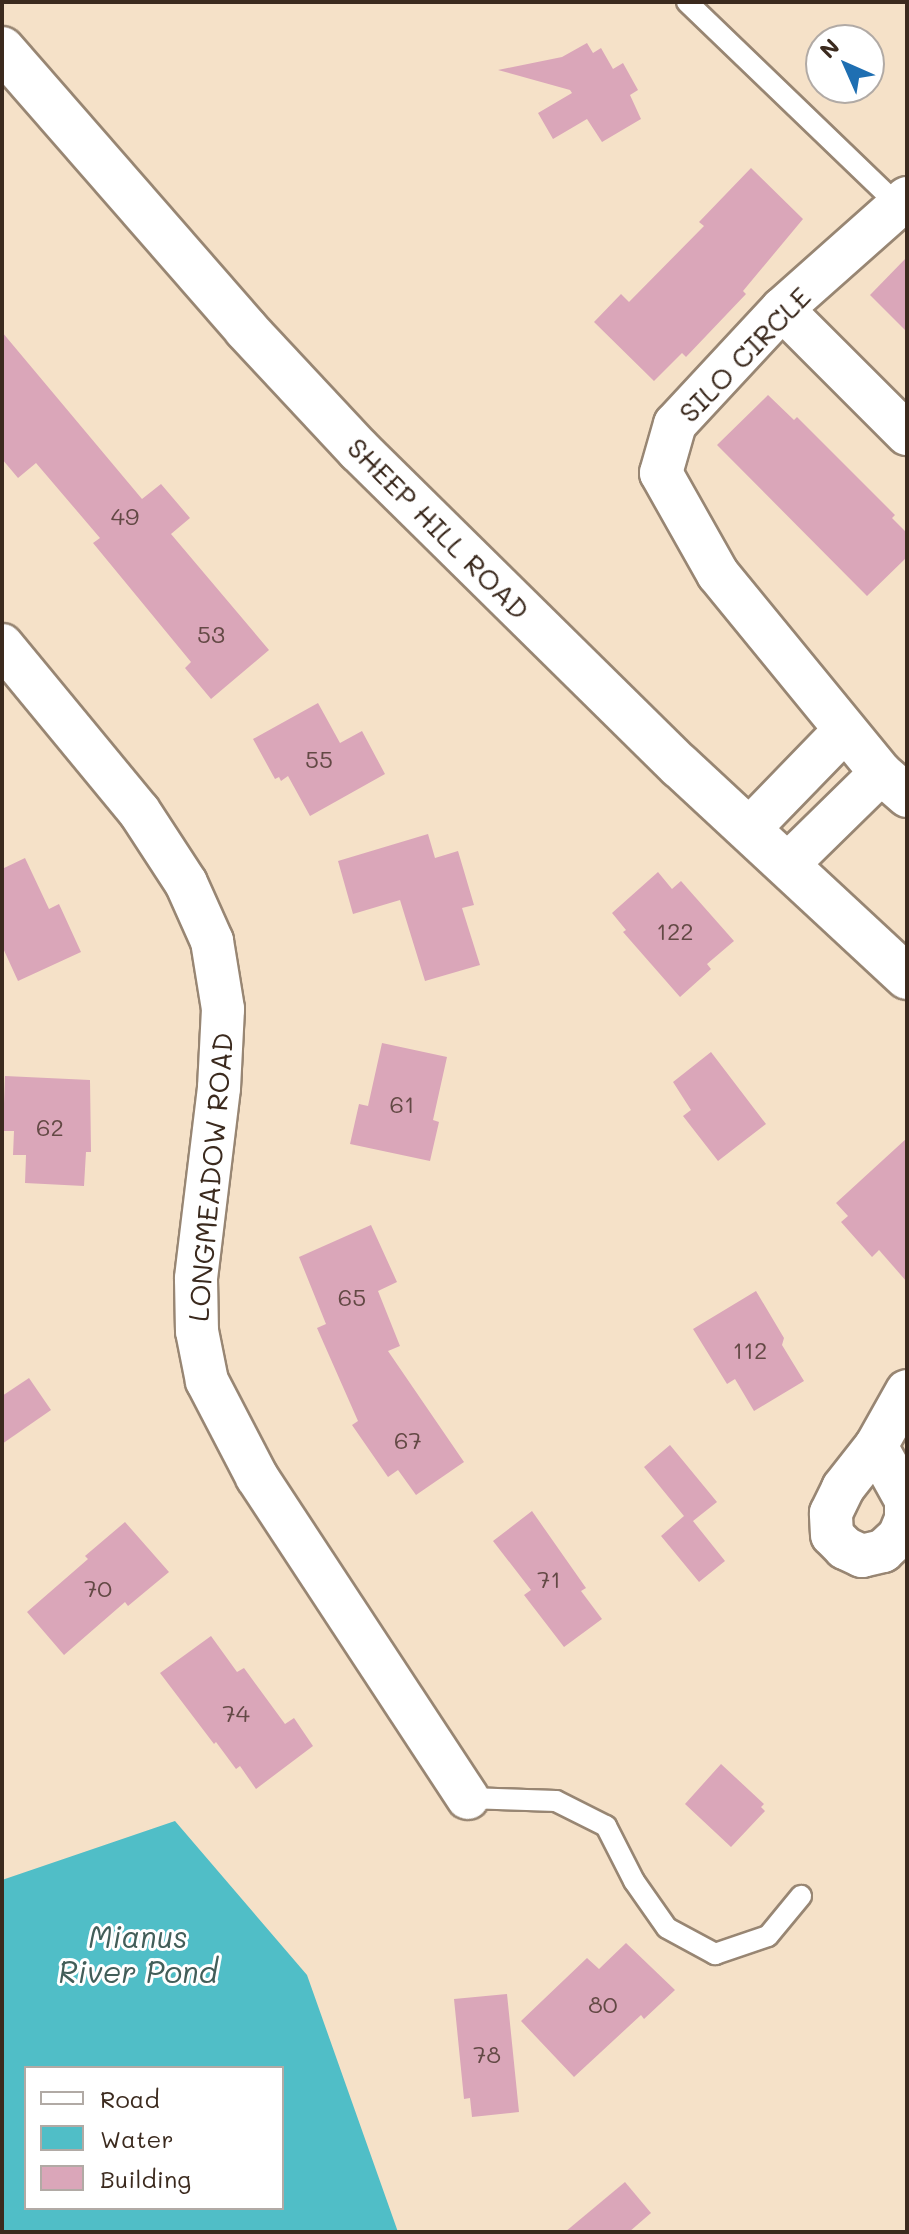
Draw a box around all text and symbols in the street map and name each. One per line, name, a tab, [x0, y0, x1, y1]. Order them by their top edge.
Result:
north arrow	[805, 24, 885, 104]
text: N	[813, 32, 845, 64]
street label: SILO CIRCLE	[671, 279, 817, 429]
street label: SHEEP HILL ROAD	[341, 430, 537, 626]
house number: 49	[111, 502, 139, 530]
house number: 53	[197, 620, 225, 648]
house number: 55	[305, 745, 333, 773]
house number: 122	[656, 917, 694, 945]
street label: LONGMEADOW ROAD	[181, 1031, 239, 1323]
house number: 61	[389, 1090, 415, 1118]
house number: 62	[36, 1113, 64, 1141]
house number: 65	[338, 1283, 366, 1311]
house number: 112	[733, 1336, 767, 1364]
house number: 67	[394, 1426, 422, 1454]
house number: 71	[537, 1565, 561, 1593]
house number: 70	[84, 1574, 112, 1602]
house number: 74	[222, 1699, 250, 1727]
water label: Mianus River Pond	[58, 1918, 218, 1988]
house number: 80	[588, 1990, 618, 2018]
house number: 78	[473, 2040, 501, 2068]
legend	[24, 2066, 284, 2210]
text: Road	[100, 2083, 160, 2114]
text: Water	[100, 2123, 174, 2154]
text: Building	[100, 2163, 191, 2194]

